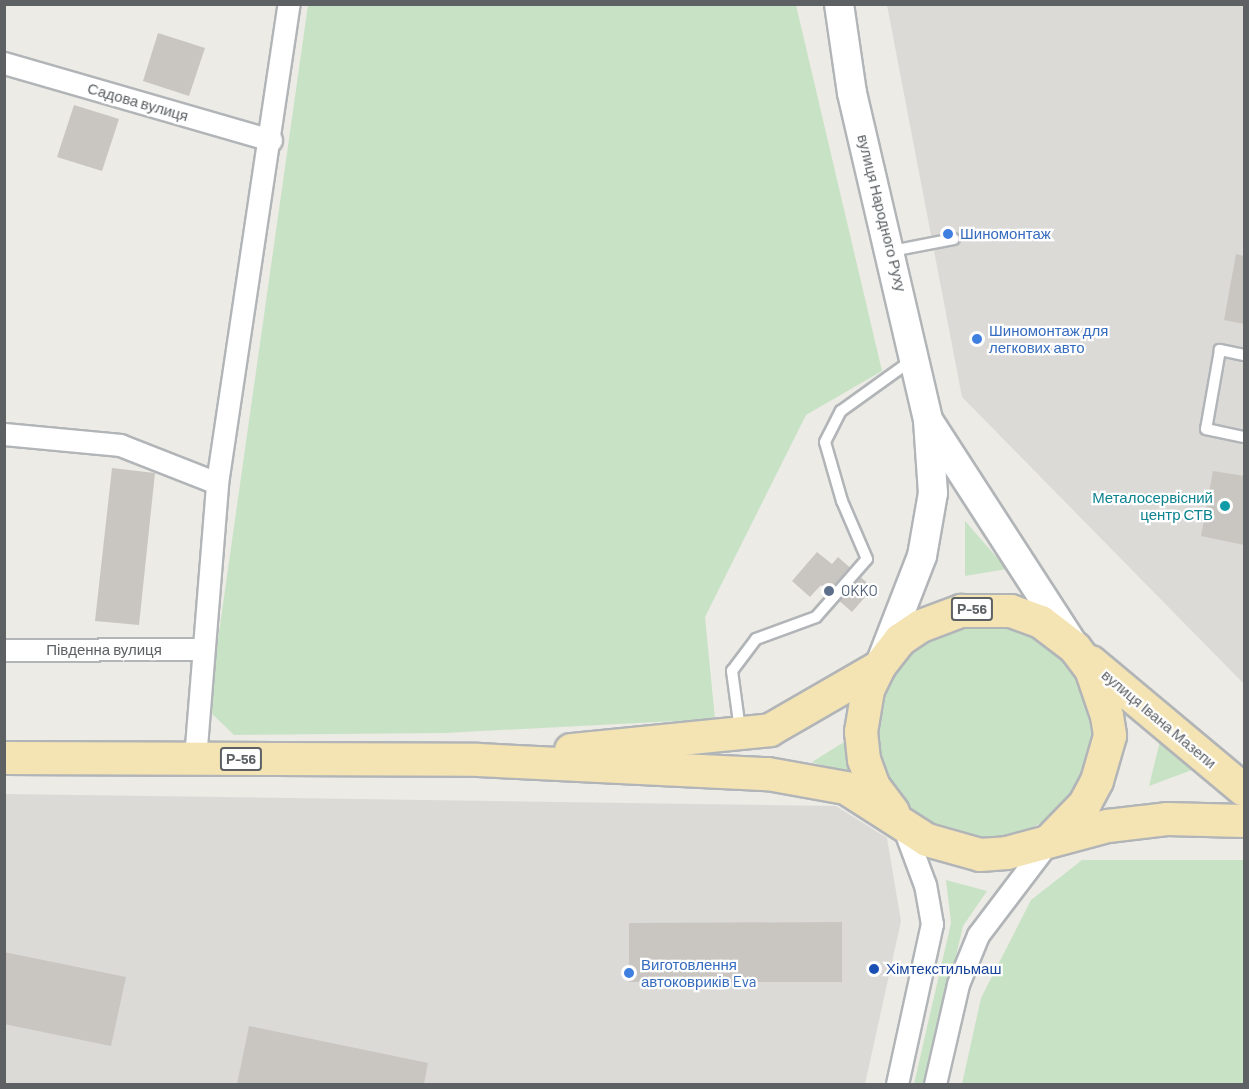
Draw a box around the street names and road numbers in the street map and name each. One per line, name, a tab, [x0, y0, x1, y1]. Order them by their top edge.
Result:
street label: Садова вулиця	[85, 79, 191, 125]
street label: вулиця Народного Руху	[854, 132, 910, 294]
road number: Р-56	[950, 598, 994, 620]
street label: Південна вулиця	[46, 641, 162, 659]
street label: вулиця Івана Мазепи	[1098, 666, 1220, 772]
road number: Р-56	[218, 748, 264, 770]

